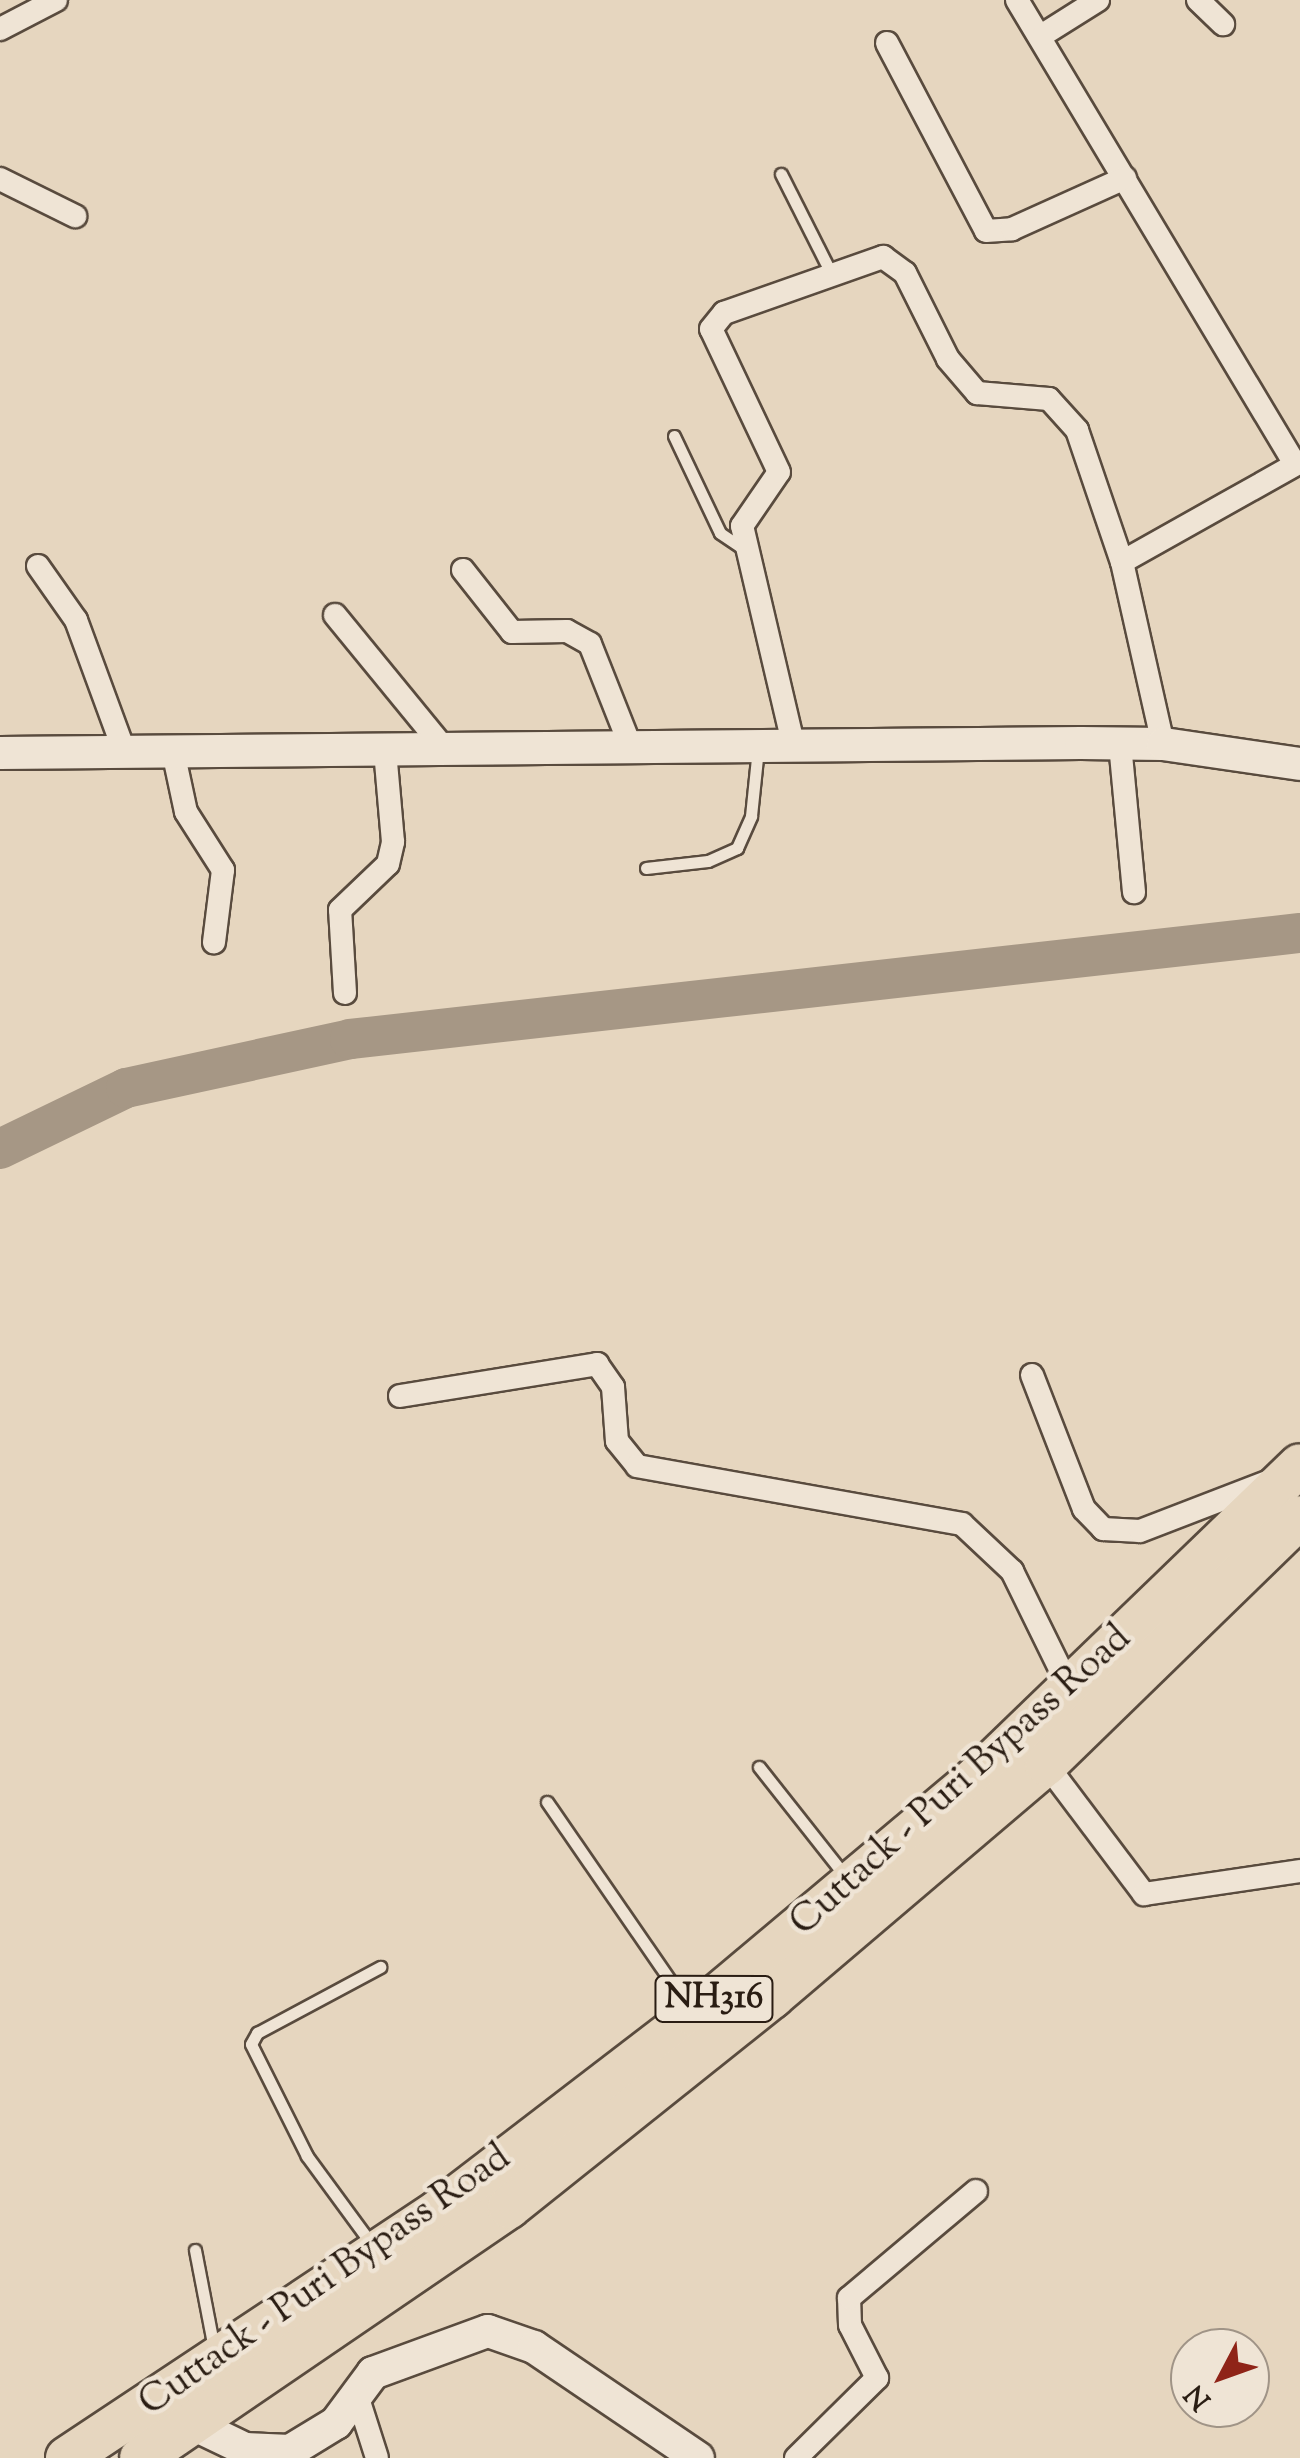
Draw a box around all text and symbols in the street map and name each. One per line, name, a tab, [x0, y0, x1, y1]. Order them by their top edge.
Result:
street label: Cuttack - Puri Bypass Road	[782, 1617, 1142, 1947]
road number: NH316	[654, 1969, 774, 2029]
street label: Cuttack - Puri Bypass Road	[132, 2136, 520, 2428]
north arrow	[1170, 2328, 1270, 2428]
text: N	[1176, 2375, 1221, 2418]

